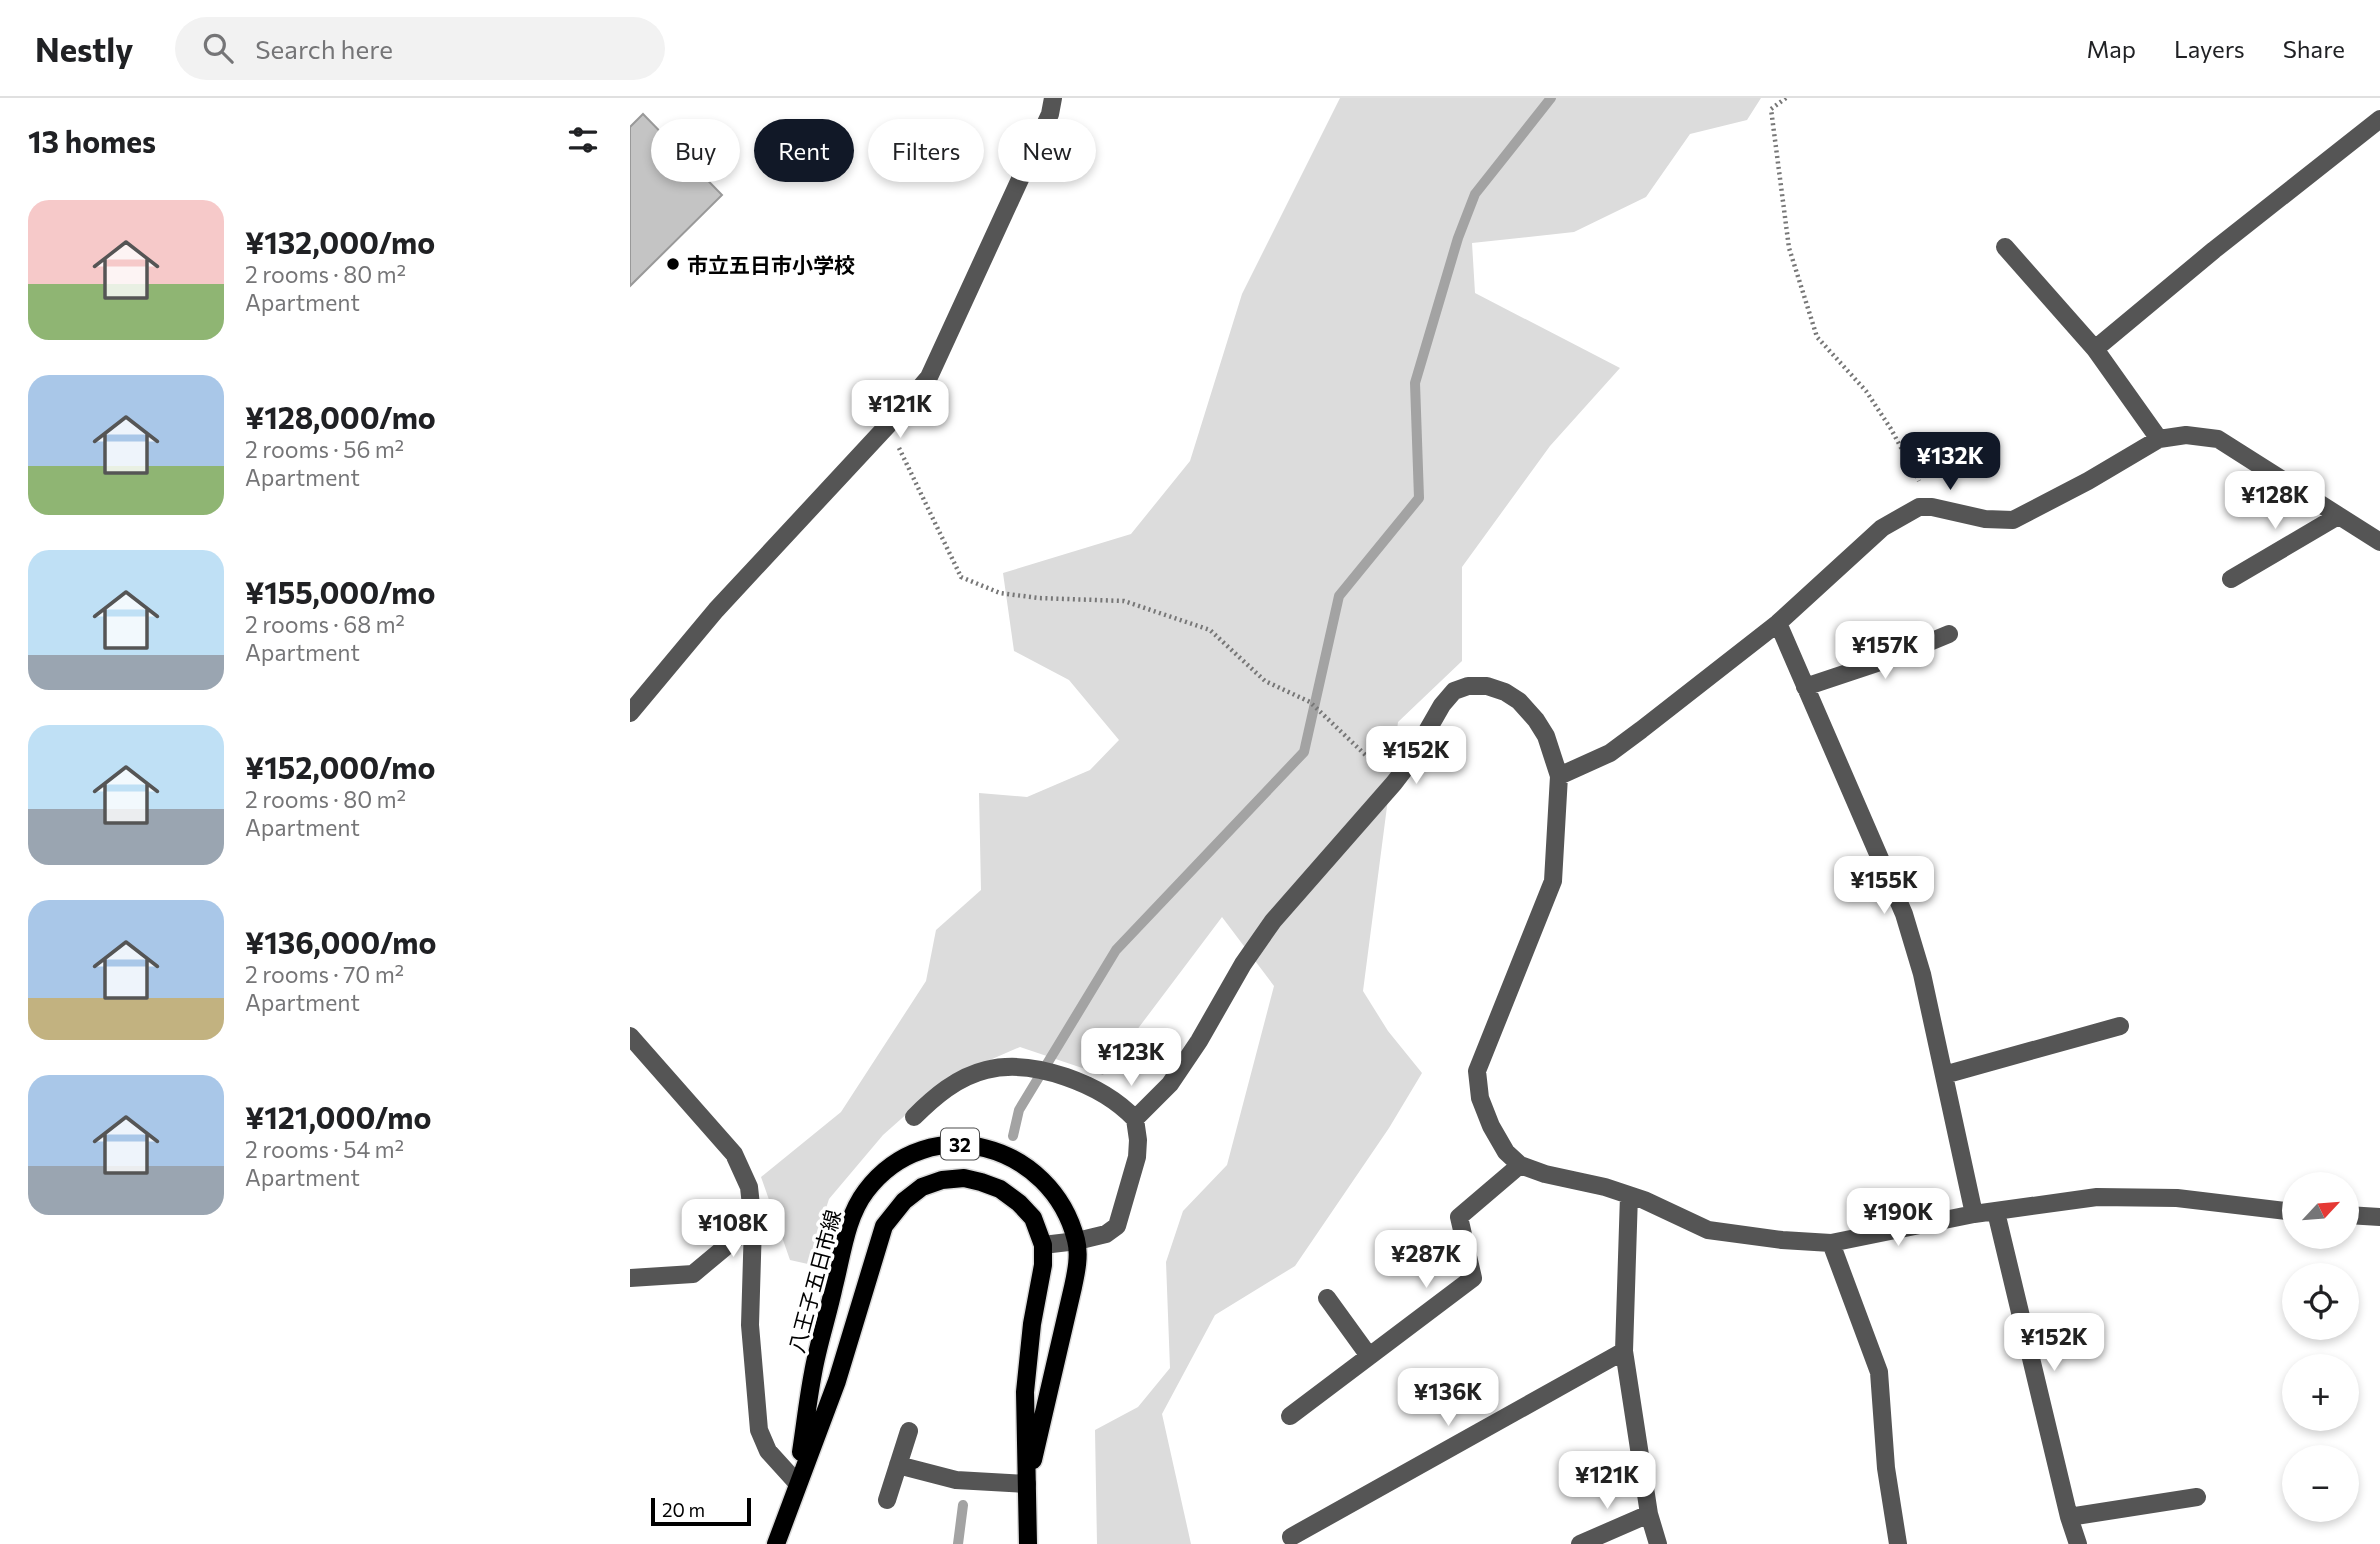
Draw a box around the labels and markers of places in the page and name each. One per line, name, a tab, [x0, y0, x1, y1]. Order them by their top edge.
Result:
place label: 市立五日市小学校	[687, 252, 855, 277]
marker: 市立五日市小学校	[665, 256, 681, 272]
pin: ¥121K	[851, 380, 949, 440]
pin: ¥132K	[1901, 432, 1999, 492]
pin: ¥128K	[2226, 472, 2324, 531]
pin: ¥157K	[1836, 622, 1934, 681]
pin: ¥152K	[1367, 726, 1465, 786]
pin: ¥155K	[1835, 856, 1933, 916]
pin: ¥123K	[1082, 1028, 1180, 1088]
pin: ¥190K	[1849, 1188, 1947, 1248]
pin: ¥108K	[684, 1200, 782, 1259]
pin: ¥287K	[1377, 1230, 1475, 1290]
pin: ¥152K	[2005, 1314, 2103, 1373]
pin: ¥136K	[1399, 1368, 1497, 1428]
pin: ¥121K	[1558, 1452, 1656, 1511]

